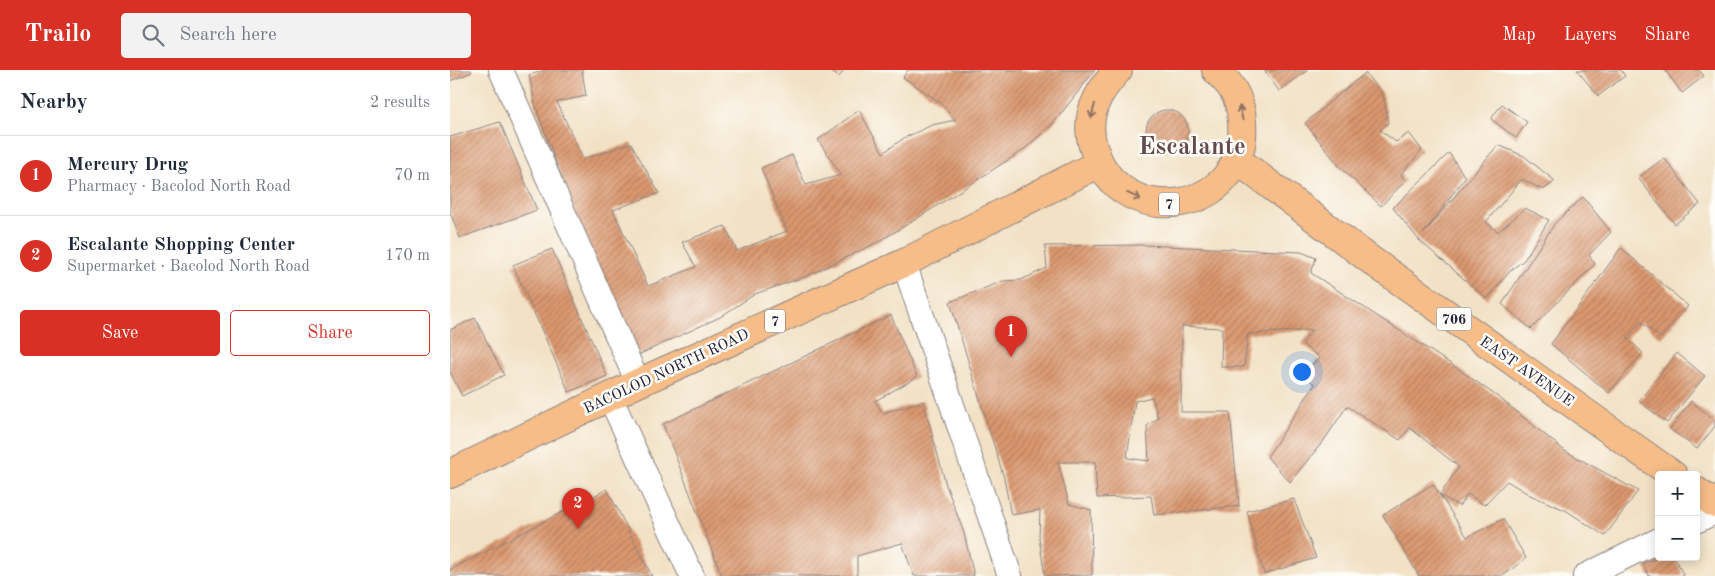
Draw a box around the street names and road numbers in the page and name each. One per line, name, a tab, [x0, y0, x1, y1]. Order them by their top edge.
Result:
road number: 7	[1159, 192, 1179, 216]
road number: 706	[1436, 308, 1472, 330]
road number: 7	[765, 310, 785, 332]
street label: BACOLOD NORTH ROAD	[582, 327, 752, 417]
street label: EAST AVENUE	[1477, 334, 1576, 410]

